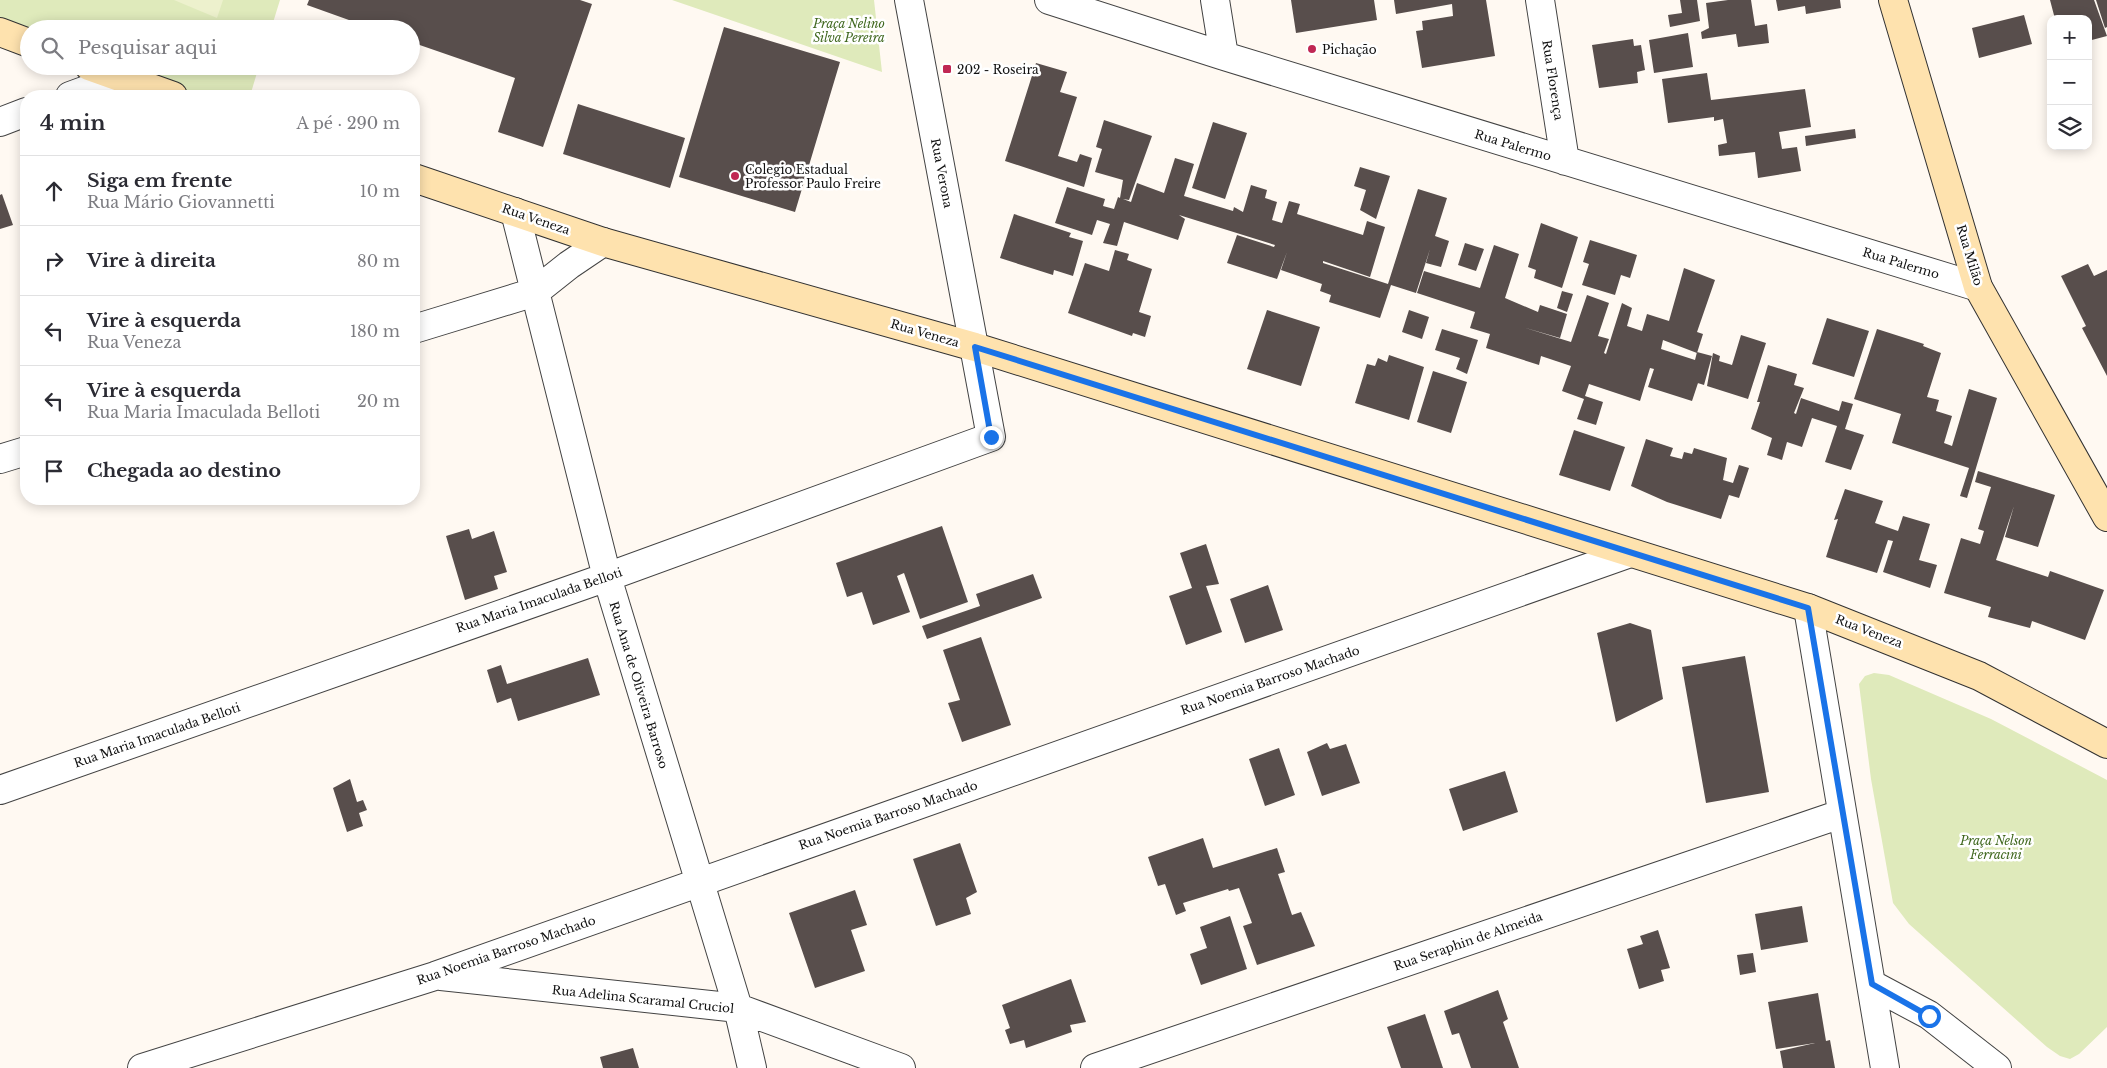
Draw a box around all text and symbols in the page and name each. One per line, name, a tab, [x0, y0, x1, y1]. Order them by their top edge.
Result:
map controls	[2047, 15, 2092, 150]
button: +	[2047, 15, 2092, 60]
park label: Praça Nelino Silva Pereira	[812, 16, 885, 45]
search box	[20, 20, 420, 75]
icon: search	[38, 34, 66, 62]
text: Pesquisar aqui	[78, 36, 217, 59]
street label: Rua Florença	[1539, 39, 1567, 122]
place label: Pichação	[1322, 42, 1377, 57]
marker: Pichação	[1306, 43, 1318, 55]
button: −	[2047, 60, 2092, 105]
place label: 202 - Roseira	[957, 62, 1039, 77]
marker: 202 - Roseira	[941, 63, 953, 75]
button: layers	[2047, 105, 2092, 150]
text: 4 min	[40, 110, 106, 136]
text: A pé · 290 m	[297, 113, 400, 133]
street label: Rua Palermo	[1473, 126, 1553, 164]
street label: Rua Verona	[928, 137, 956, 209]
place label: Colegio Estadual Professor Paulo Freire	[745, 162, 881, 191]
text: Siga em frente	[87, 169, 232, 192]
marker: Colegio Estadual Professor Paulo Freire	[729, 170, 741, 182]
icon: ahead	[40, 177, 68, 205]
text: 10 m	[360, 181, 400, 201]
text: Rua Mário Giovannetti	[87, 192, 275, 212]
street label: Rua Veneza	[500, 200, 572, 238]
street label: Rua Milão	[1954, 223, 1986, 287]
street label: Rua Palermo	[1861, 244, 1941, 282]
icon: right	[40, 247, 68, 275]
text: Vire à direita	[87, 249, 216, 272]
text: 80 m	[357, 251, 400, 271]
text: Vire à esquerda	[87, 309, 241, 332]
street label: Rua Veneza	[889, 316, 961, 350]
icon: left	[40, 317, 68, 345]
text: 180 m	[350, 321, 400, 341]
text: Rua Veneza	[87, 332, 181, 352]
text: Vire à esquerda	[87, 379, 241, 402]
icon: left	[40, 387, 68, 415]
text: 20 m	[357, 391, 400, 411]
text: Rua Maria Imaculada Belloti	[87, 402, 320, 422]
route end	[980, 426, 1003, 449]
icon: arrive	[40, 457, 68, 485]
text: Chegada ao destino	[87, 459, 281, 482]
street label: Rua Maria Imaculada Belloti	[454, 564, 624, 636]
street label: Rua Ana de Oliveira Barroso	[606, 600, 672, 771]
street label: Rua Veneza	[1833, 611, 1905, 651]
street label: Rua Noemia Barroso Machado	[1179, 642, 1362, 718]
street label: Rua Maria Imaculada Belloti	[72, 699, 242, 771]
street label: Rua Noemia Barroso Machado	[797, 777, 980, 853]
park label: Praça Nelson Ferracini	[1959, 833, 2033, 862]
street label: Rua Seraphin de Almeida	[1392, 908, 1545, 974]
street label: Rua Noemia Barroso Machado	[415, 912, 598, 988]
street label: Rua Adelina Scaramal Cruciol	[551, 982, 735, 1016]
route start	[1918, 1005, 1941, 1028]

